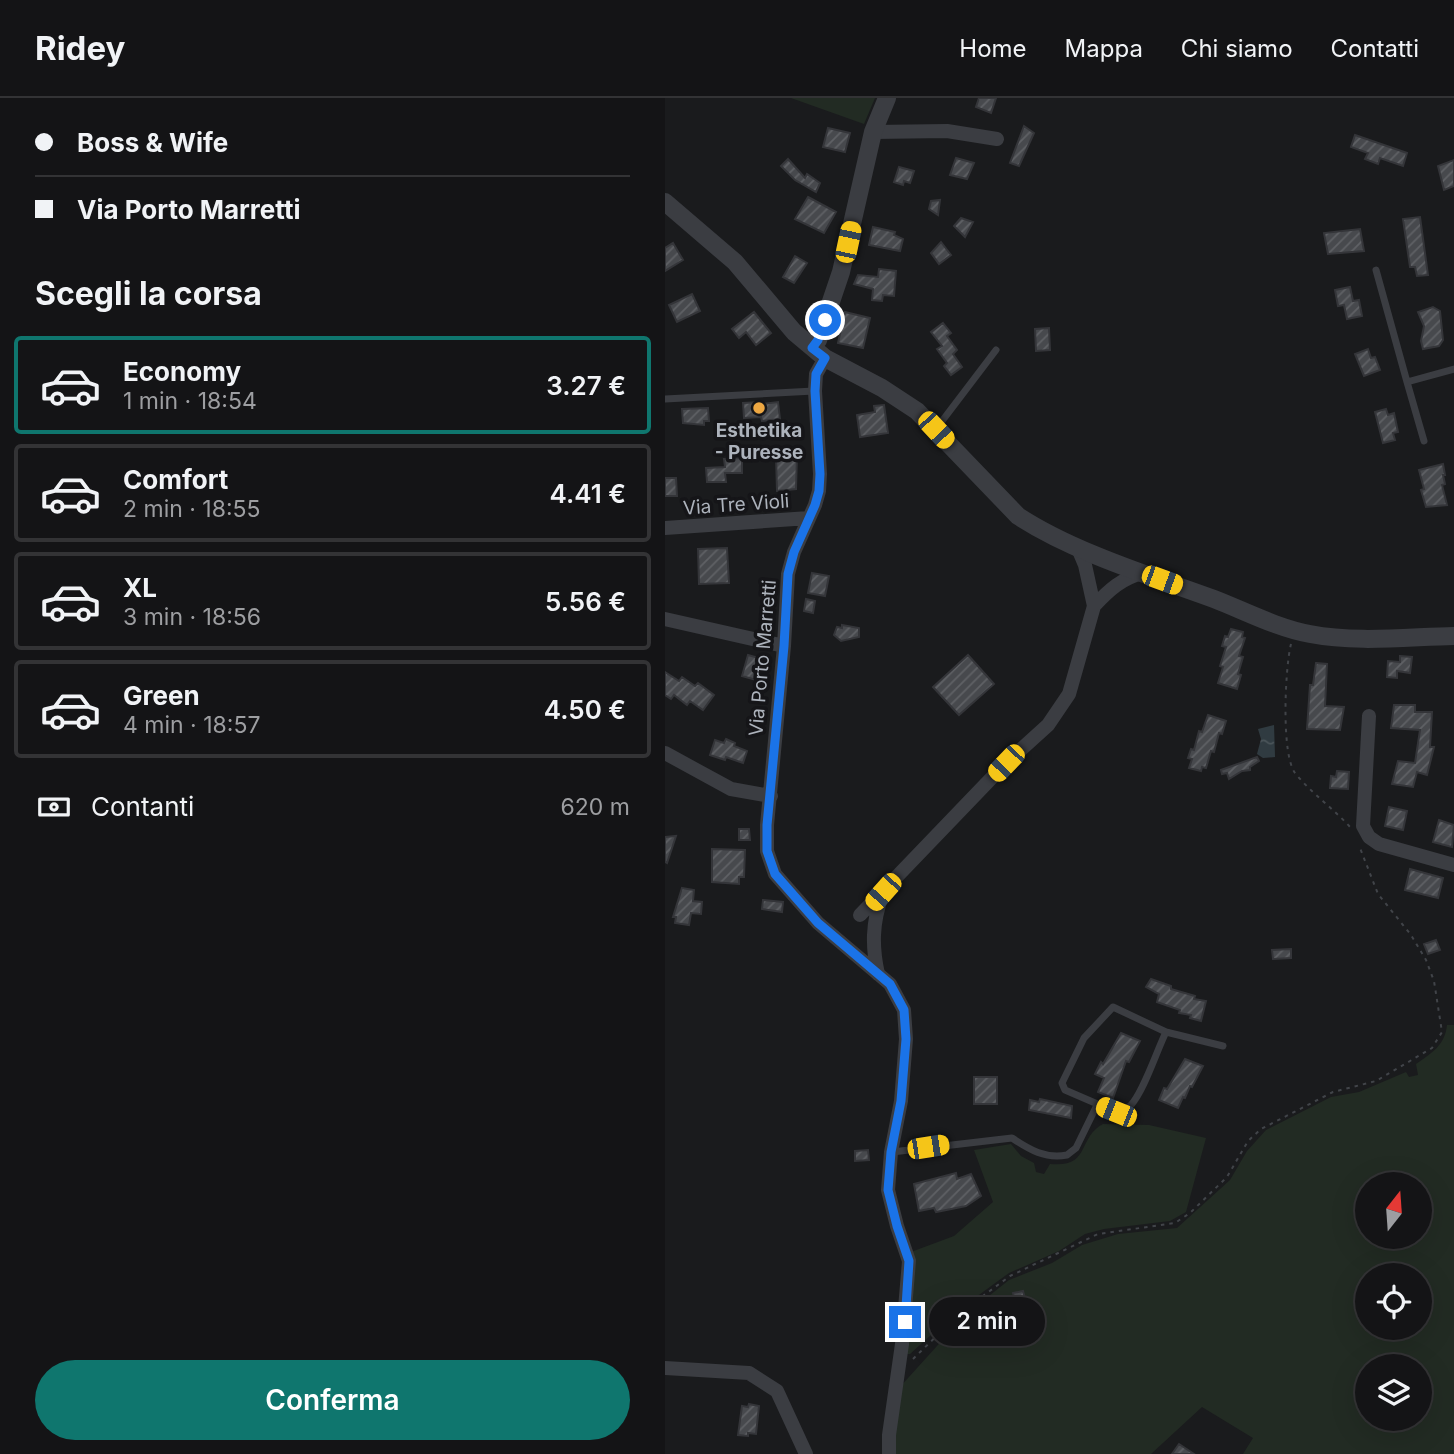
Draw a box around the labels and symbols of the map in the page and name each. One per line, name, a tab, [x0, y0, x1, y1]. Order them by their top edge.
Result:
car	[834, 219, 863, 265]
route start	[809, 304, 841, 336]
marker: Esthetika - Puresse	[751, 400, 767, 416]
car	[914, 407, 959, 453]
place label: Esthetika - Puresse	[715, 419, 803, 464]
street label: Via Tre Violi	[682, 489, 790, 520]
car	[1139, 563, 1186, 597]
street label: Via Porto Marretti	[744, 579, 781, 737]
car	[984, 741, 1029, 785]
car	[862, 869, 905, 915]
car	[1093, 1094, 1140, 1130]
car	[906, 1133, 951, 1161]
north arrow	[1355, 1172, 1431, 1250]
callout: 2 min	[929, 1298, 1045, 1346]
route end	[889, 1306, 921, 1338]

